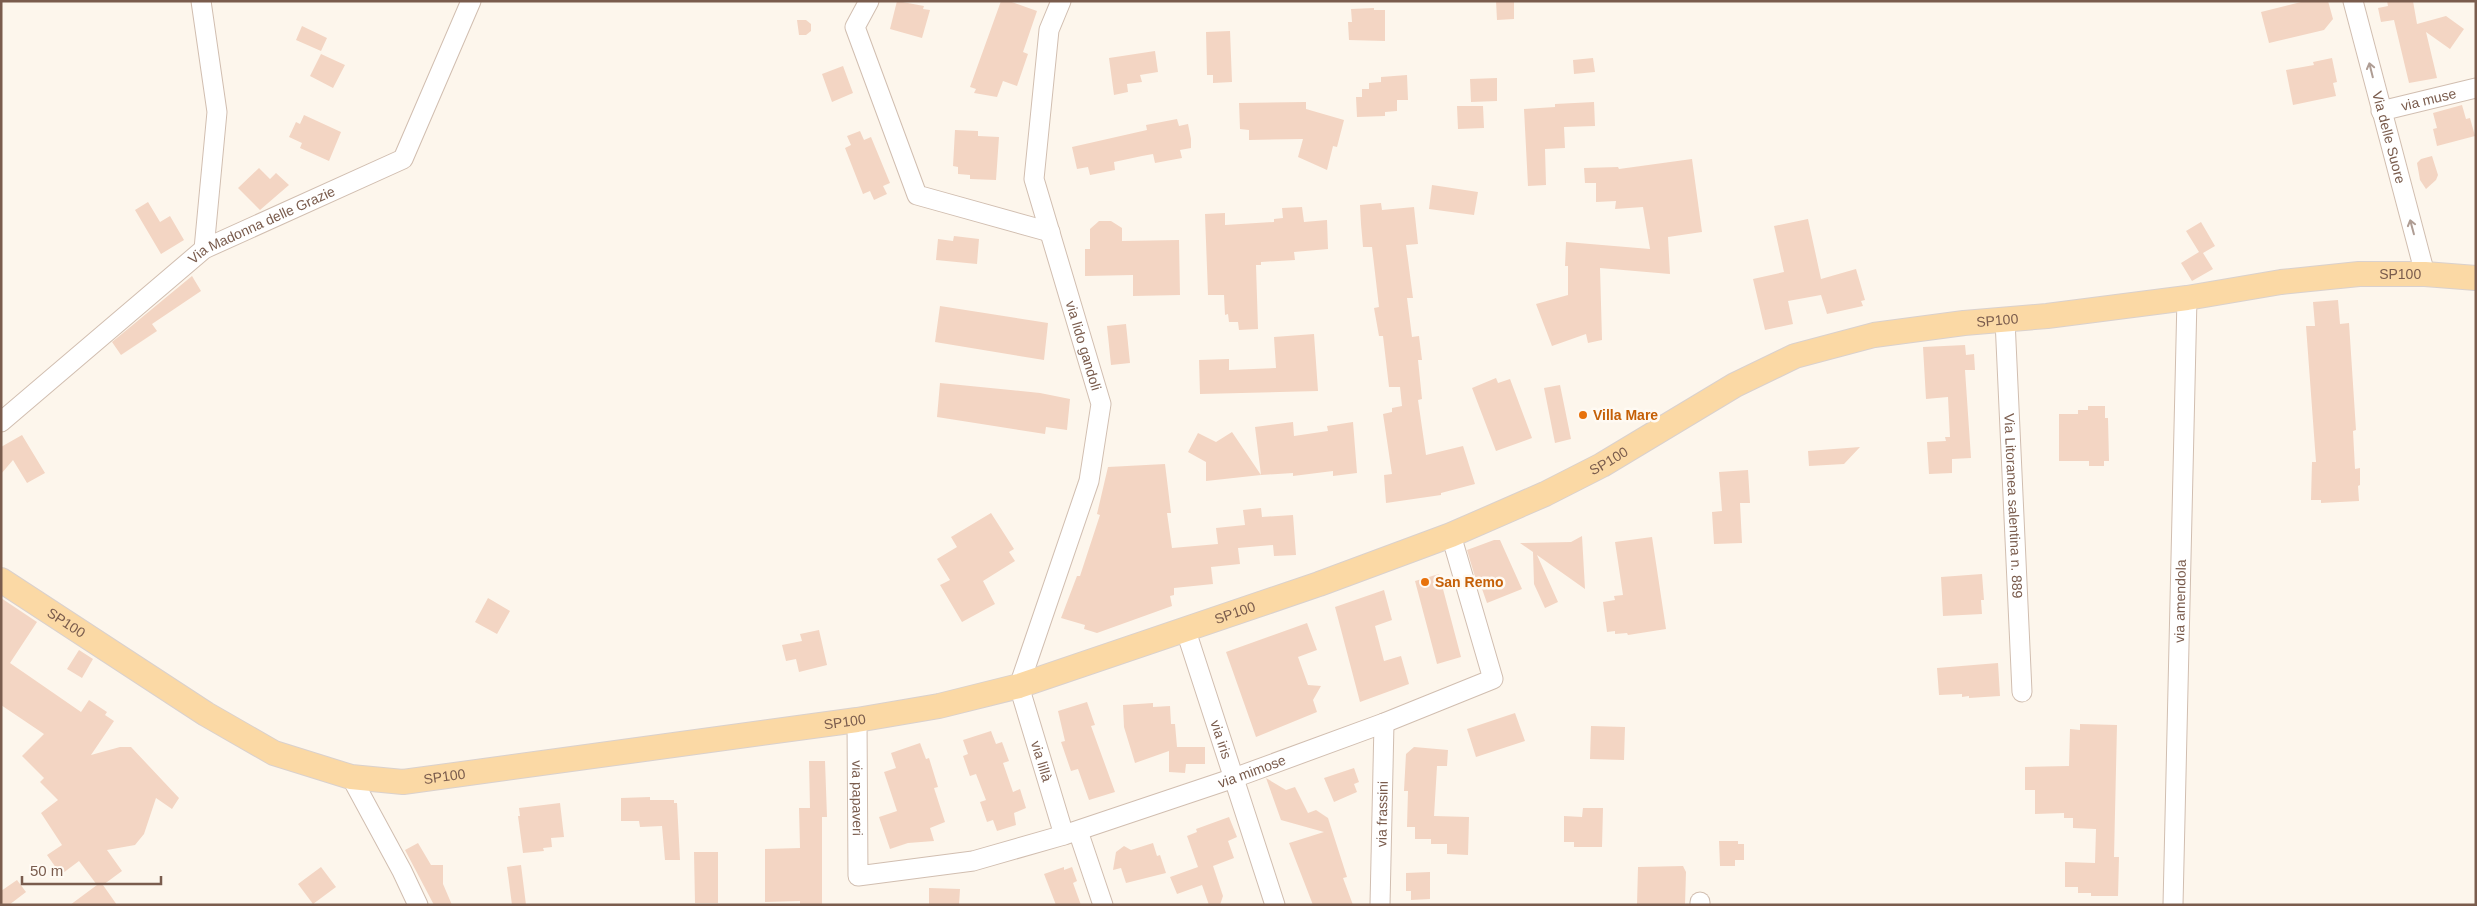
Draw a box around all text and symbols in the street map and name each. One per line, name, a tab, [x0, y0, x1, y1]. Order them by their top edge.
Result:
one-way arrow	[2365, 62, 2375, 78]
street label: via muse	[2399, 85, 2458, 114]
street label: Via delle Suore	[2369, 89, 2409, 185]
street label: Via Madonna delle Grazie	[185, 183, 338, 267]
one-way arrow	[2407, 219, 2416, 235]
street label: SP100	[2379, 266, 2421, 282]
street label: via lido gandoli	[1063, 299, 1105, 392]
street label: SP100	[1976, 310, 2019, 330]
place label: Villa Mare	[1593, 407, 1658, 423]
marker: Villa Mare	[1577, 409, 1589, 421]
street label: Via Litoranea salentina n. 889	[2001, 413, 2026, 599]
street label: SP100	[1587, 443, 1631, 478]
street label: via amendola	[2171, 559, 2189, 643]
place label: San Remo	[1435, 574, 1503, 590]
marker: San Remo	[1419, 576, 1431, 588]
street label: SP100	[1212, 598, 1257, 627]
street label: SP100	[44, 604, 88, 641]
street label: SP100	[823, 711, 867, 732]
street label: via iris	[1207, 718, 1235, 761]
street label: via lillà	[1028, 739, 1056, 784]
street label: via mimose	[1216, 752, 1288, 791]
street label: via papaveri	[849, 760, 866, 836]
street label: SP100	[422, 766, 467, 787]
street label: via frassini	[1373, 781, 1391, 847]
scale bar	[22, 854, 161, 886]
text: 50 m	[30, 862, 63, 879]

